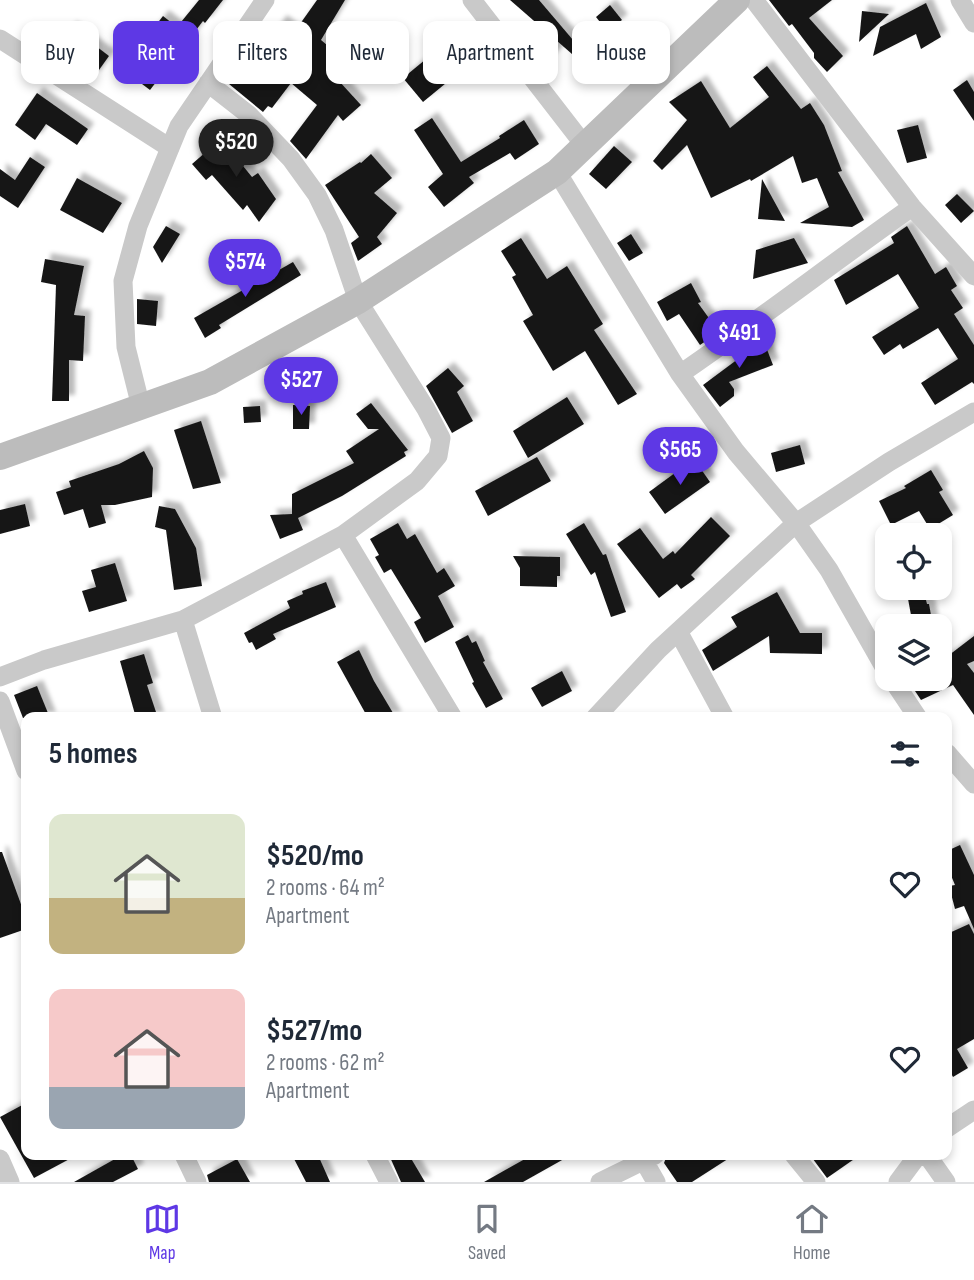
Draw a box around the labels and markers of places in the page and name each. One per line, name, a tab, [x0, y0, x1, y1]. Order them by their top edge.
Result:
pin: $520	[195, 120, 277, 179]
pin: $574	[204, 240, 286, 299]
pin: $491	[698, 310, 780, 370]
pin: $527	[260, 358, 342, 417]
pin: $565	[639, 428, 721, 487]

